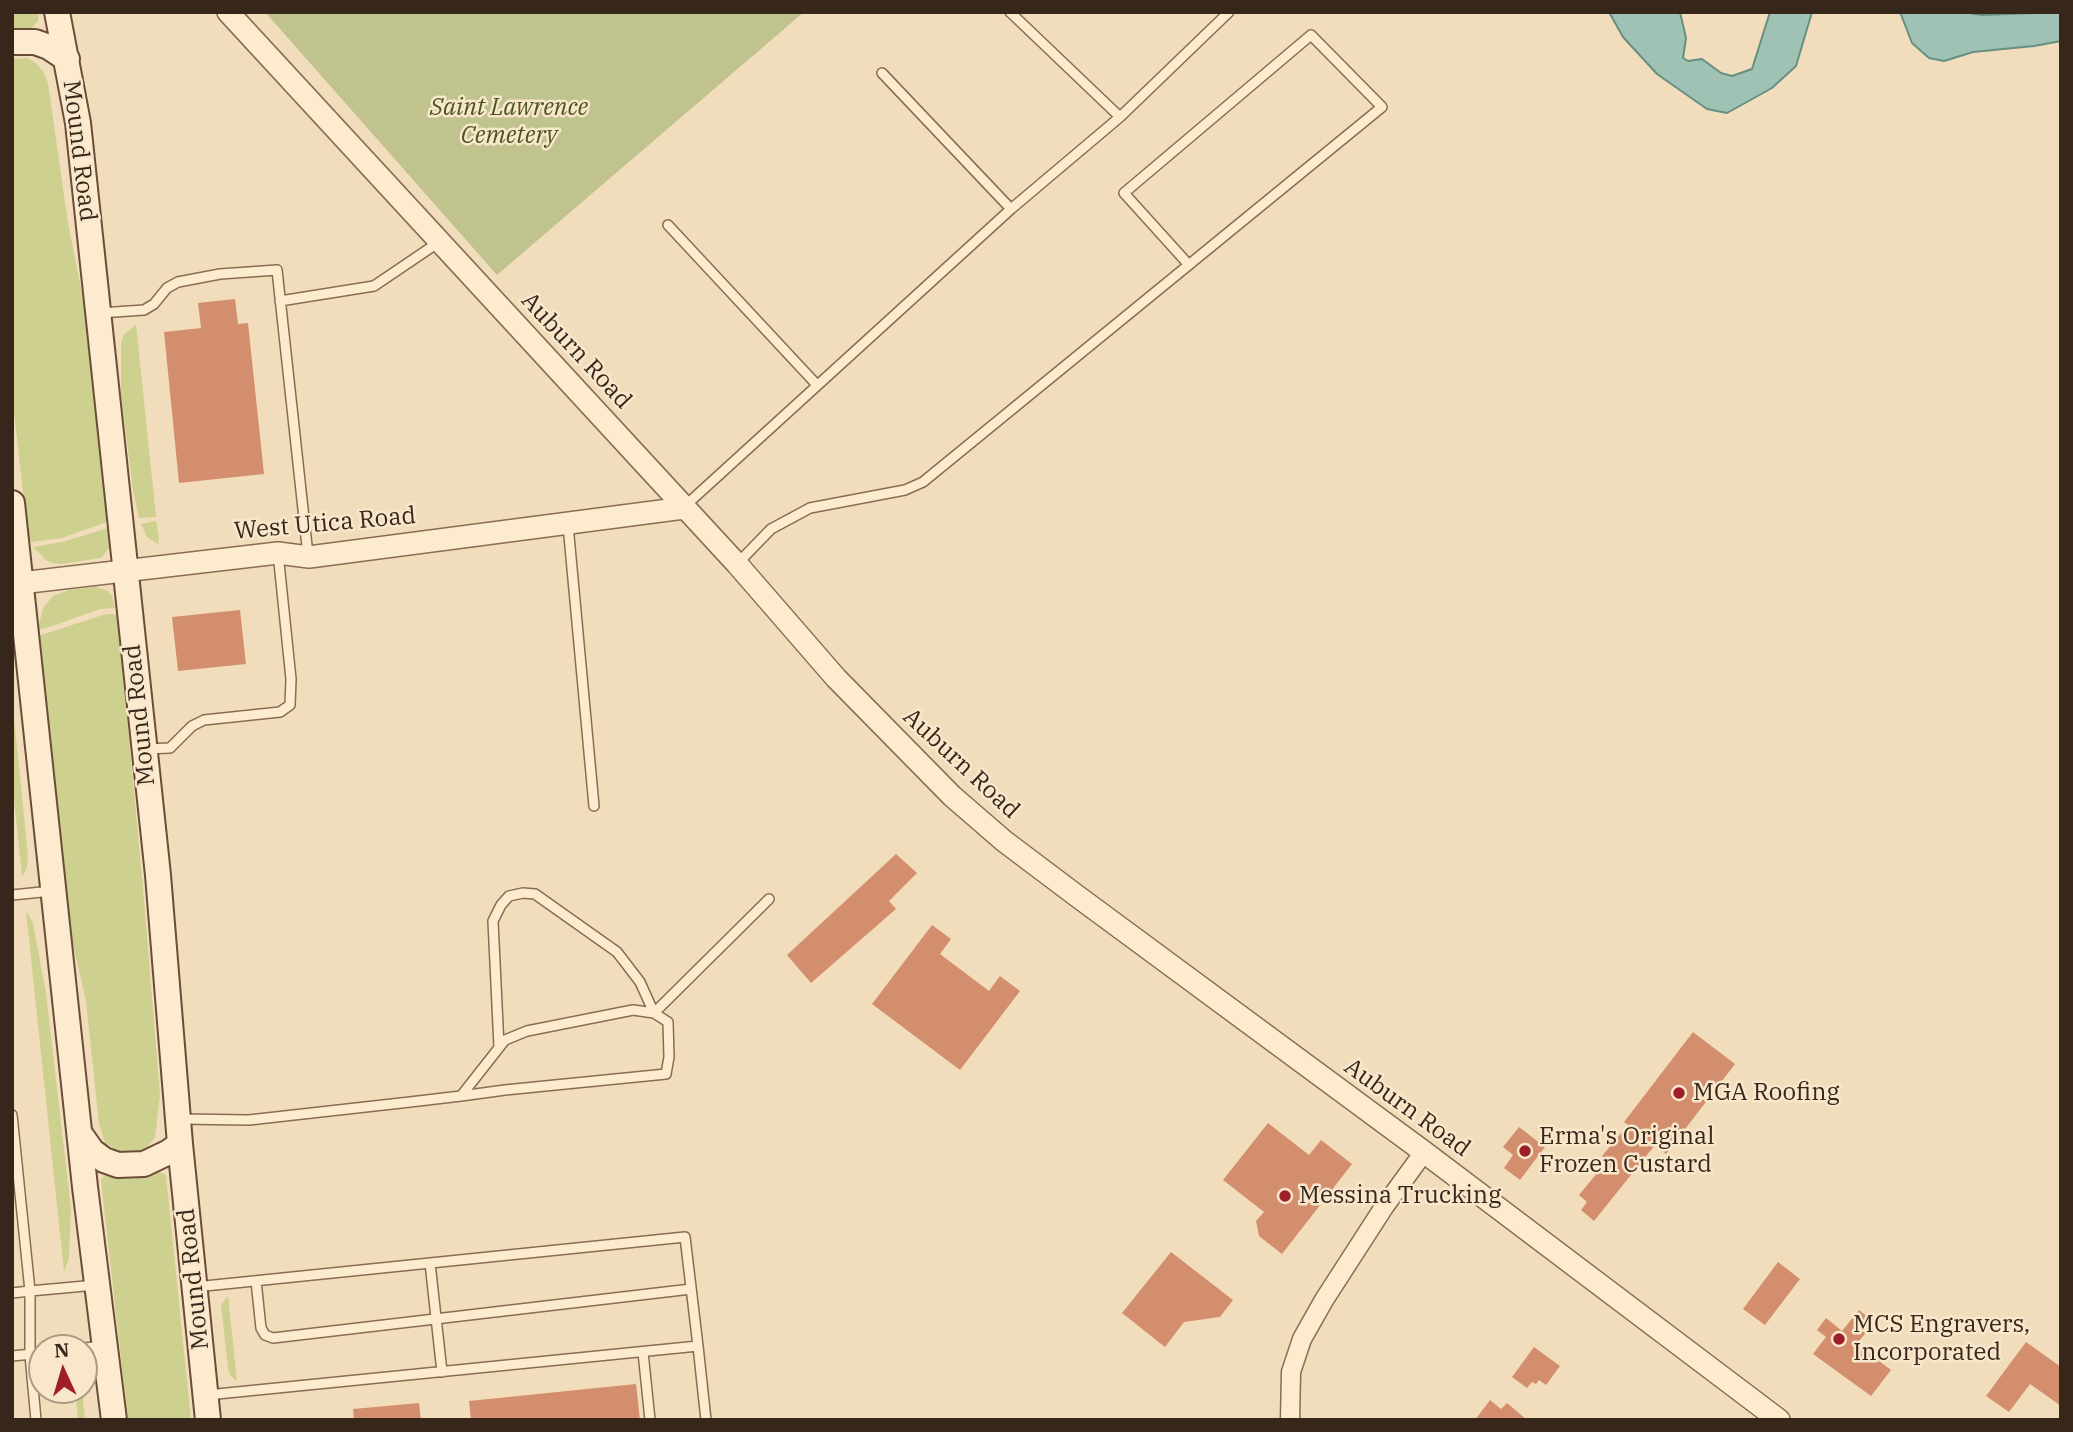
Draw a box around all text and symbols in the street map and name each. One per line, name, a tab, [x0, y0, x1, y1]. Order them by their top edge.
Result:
street label: Mound Road	[56, 79, 102, 223]
park label: Saint Lawrence Cemetery	[430, 94, 588, 150]
street label: Auburn Road	[515, 287, 637, 415]
street label: West Utica Road	[233, 502, 417, 546]
street label: Mound Road	[118, 643, 162, 787]
street label: Auburn Road	[897, 703, 1025, 825]
street label: Auburn Road	[1338, 1053, 1476, 1163]
place label: MGA Roofing	[1693, 1079, 1840, 1107]
marker: MGA Roofing	[1671, 1085, 1687, 1101]
place label: Erma's Original Frozen Custard	[1539, 1123, 1714, 1179]
marker: Erma's Original Frozen Custard	[1517, 1143, 1533, 1159]
place label: Messina Trucking	[1299, 1182, 1501, 1210]
marker: Messina Trucking	[1277, 1188, 1293, 1204]
street label: Mound Road	[172, 1207, 216, 1351]
place label: MCS Engravers, Incorporated	[1853, 1311, 2030, 1367]
marker: MCS Engravers, Incorporated	[1831, 1331, 1847, 1347]
north arrow	[28, 1334, 98, 1404]
text: N	[53, 1338, 70, 1363]

